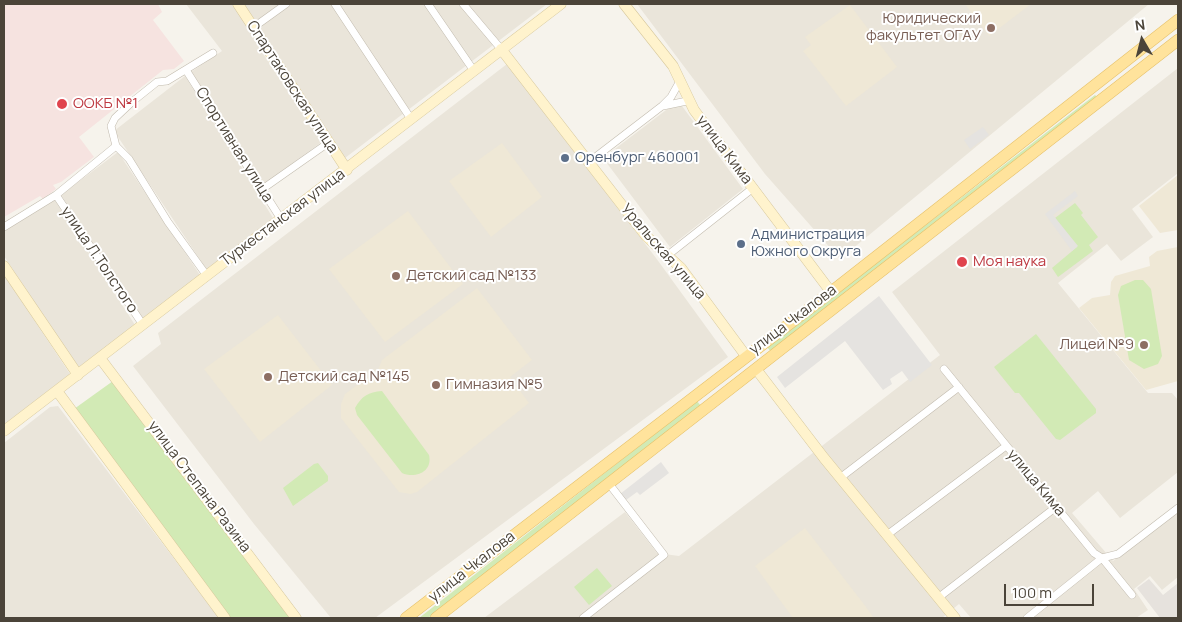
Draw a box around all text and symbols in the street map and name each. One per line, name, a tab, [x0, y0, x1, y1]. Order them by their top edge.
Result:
place label: Юридический факультет ОГАУ	[866, 10, 981, 45]
north arrow	[1117, 15, 1167, 65]
text: N	[1134, 15, 1146, 35]
street label: Спартаковская улица	[243, 18, 341, 156]
marker: Юридический факультет ОГАУ	[985, 22, 997, 34]
street label: Спортивная улица	[191, 84, 277, 206]
place label: ООКБ №1	[73, 95, 138, 113]
marker: ООКБ №1	[55, 97, 69, 111]
street label: улица Кима	[692, 112, 756, 188]
place label: Оренбург 460001	[575, 149, 699, 167]
marker: Оренбург 460001	[559, 152, 571, 164]
street label: Туркестанская улица	[217, 165, 349, 271]
street label: Уральская улица	[617, 201, 709, 303]
street label: улица Л.Толстого	[57, 203, 141, 317]
place label: Администрация Южного Округа	[751, 226, 865, 261]
marker: Администрация Южного Округа	[735, 238, 747, 250]
place label: Моя наука	[973, 253, 1046, 271]
marker: Моя наука	[955, 255, 969, 269]
place label: Детский сад №133	[406, 267, 537, 285]
marker: Детский сад №133	[390, 270, 402, 282]
street label: улица Чкалова	[746, 281, 840, 359]
place label: Лицей №9	[1060, 336, 1134, 354]
marker: Лицей №9	[1138, 339, 1150, 351]
place label: Детский сад №145	[278, 368, 410, 386]
marker: Детский сад №145	[262, 371, 274, 383]
place label: Гимназия №5	[446, 376, 543, 394]
marker: Гимназия №5	[430, 379, 442, 391]
street label: улица Степана Разина	[144, 418, 254, 556]
street label: улица Кима	[1003, 446, 1069, 520]
street label: улица Чкалова	[425, 528, 519, 606]
scale bar	[1007, 574, 1097, 606]
text: 100 m	[1012, 582, 1052, 603]

